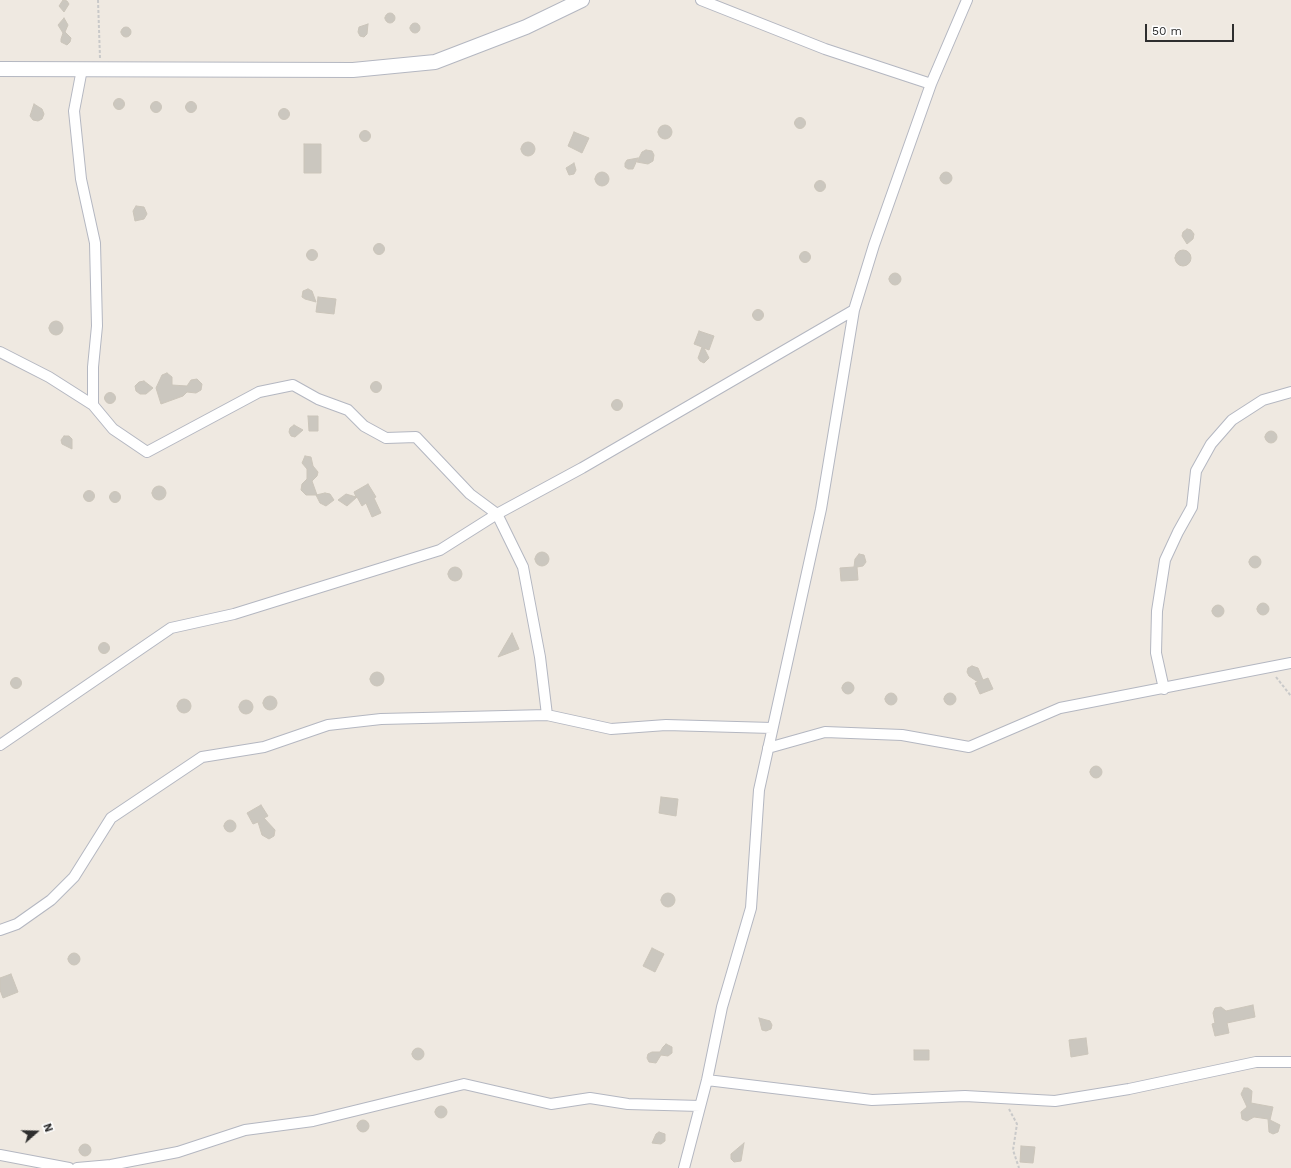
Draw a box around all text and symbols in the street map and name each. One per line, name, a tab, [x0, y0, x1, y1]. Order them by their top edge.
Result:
scale bar	[1147, 16, 1236, 42]
text: 50 m	[1152, 24, 1182, 38]
north arrow	[16, 1112, 56, 1152]
text: N	[40, 1122, 55, 1134]

